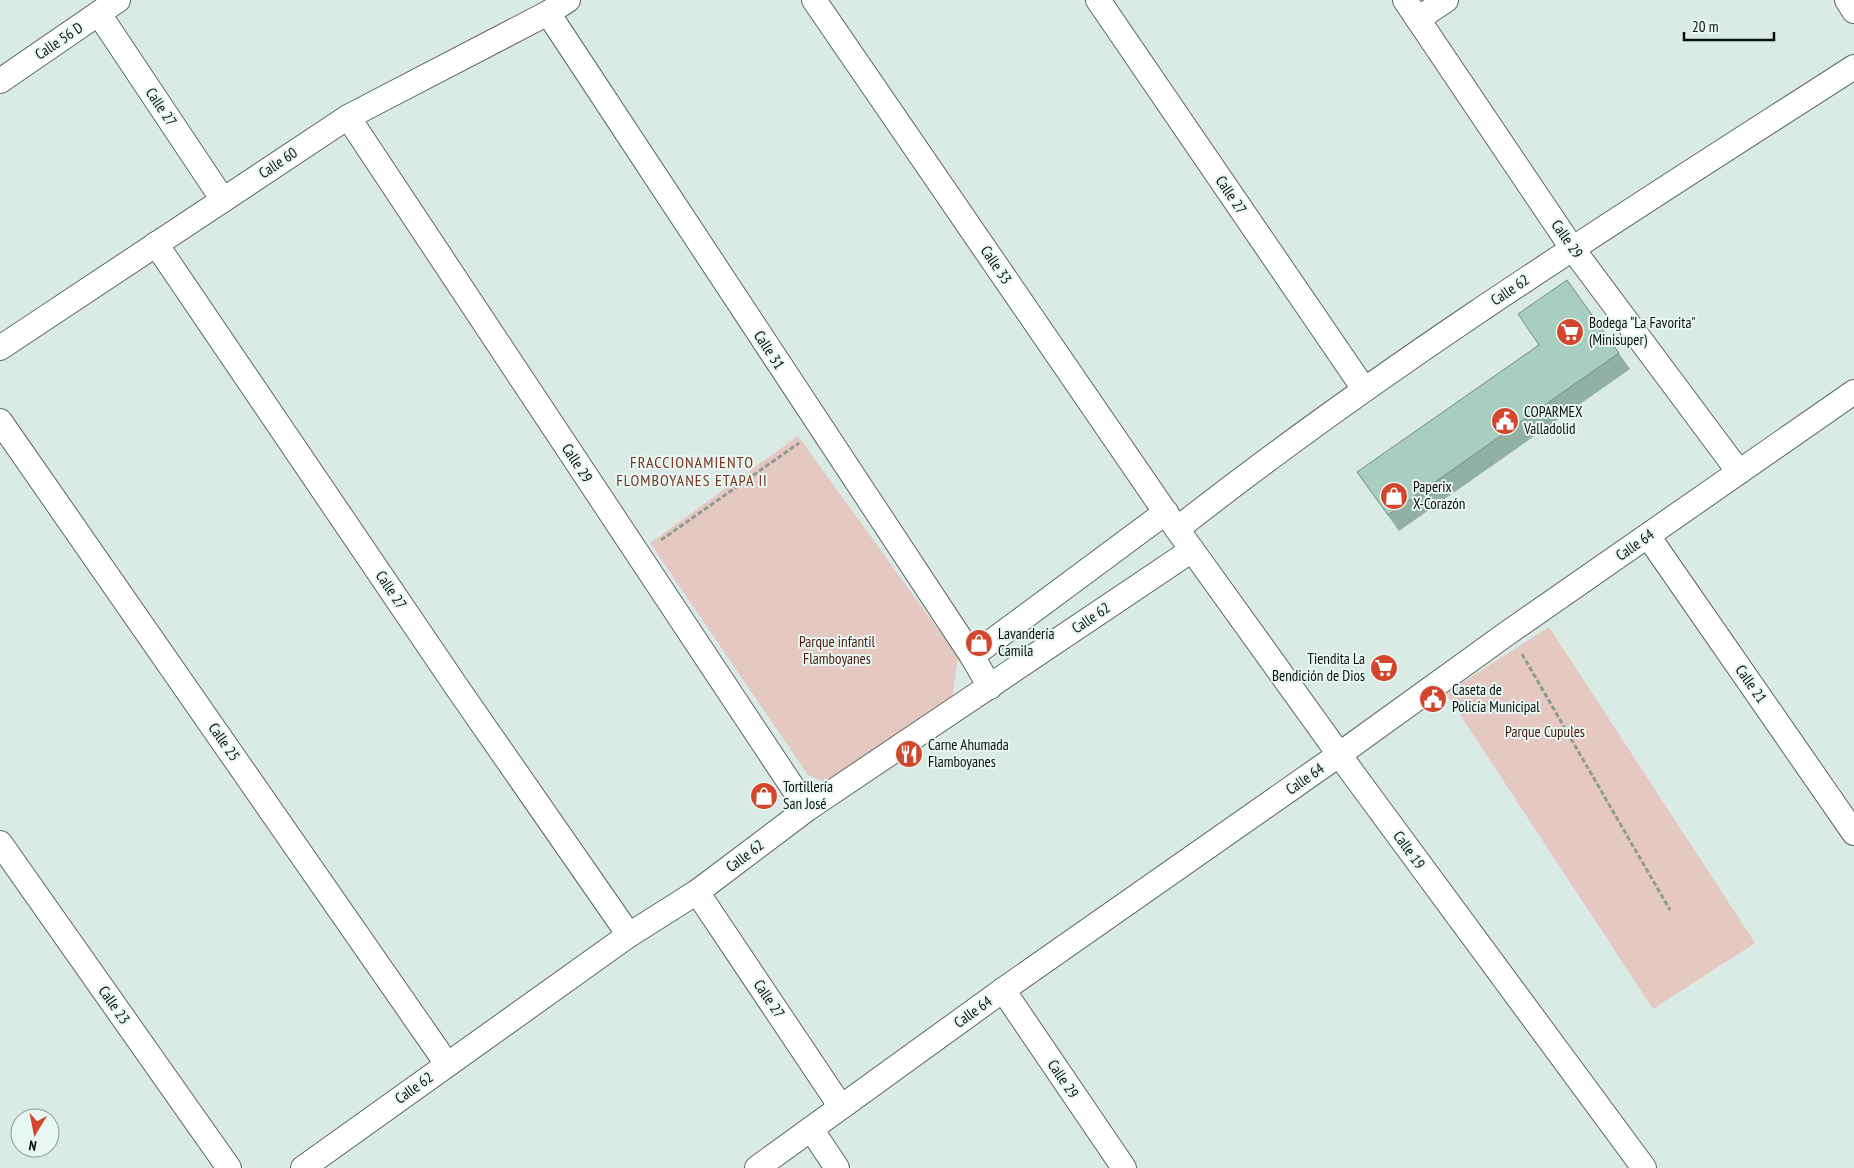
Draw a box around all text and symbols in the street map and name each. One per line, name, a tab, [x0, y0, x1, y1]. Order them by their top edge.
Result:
scale bar	[1684, 10, 1774, 42]
text: 20 m	[1692, 17, 1718, 36]
street label: Calle 56 D	[31, 18, 86, 63]
street label: Calle 27	[142, 84, 181, 130]
street label: Calle 60	[255, 143, 301, 182]
street label: Calle 27	[1212, 172, 1251, 218]
street label: Calle 29	[1547, 216, 1587, 262]
street label: Calle 33	[977, 242, 1016, 288]
street label: Calle 62	[1487, 270, 1533, 309]
place label: Bodega "La Favorita" (Minisuper)	[1589, 313, 1696, 349]
supermarket icon: Bodega "La Favorita" (Minisuper)	[1555, 317, 1585, 347]
street label: Calle 31	[750, 327, 789, 373]
place label: COPARMEX Valladolid	[1523, 402, 1583, 438]
public building icon: COPARMEX Valladolid	[1490, 406, 1520, 436]
street label: Calle 29	[558, 440, 597, 486]
district label: FRACCIONAMIENTO FLOMBOYANES ETAPA II	[616, 452, 768, 490]
place label: Paperix X-Corazón	[1413, 477, 1465, 513]
shop icon: Paperix X-Corazón	[1379, 481, 1409, 511]
street label: Calle 64	[1612, 524, 1658, 565]
street label: Calle 27	[372, 567, 411, 613]
street label: Calle 62	[1068, 598, 1114, 637]
place label: Lavandería Camila	[998, 624, 1054, 660]
shop icon: Lavandería Camila	[964, 628, 994, 658]
park label: Parque infantil Flamboyanes	[799, 632, 875, 668]
place label: Tiendita La Bendición de Dios	[1272, 649, 1365, 685]
supermarket icon: Tiendita La Bendición de Dios	[1369, 653, 1399, 683]
street label: Calle 21	[1731, 661, 1771, 707]
place label: Caseta de Policía Municipal	[1452, 680, 1540, 716]
public building icon: Caseta de Policía Municipal	[1418, 684, 1448, 714]
street label: Calle 25	[204, 719, 244, 765]
park label: Parque Cupules	[1505, 722, 1585, 741]
place label: Carne Ahumada Flamboyanes	[928, 735, 1009, 771]
restaurant icon: Carne Ahumada Flamboyanes	[894, 739, 924, 769]
street label: Calle 64	[1282, 758, 1328, 799]
place label: Tortillería San José	[783, 777, 833, 813]
shop icon: Tortillería San José	[749, 781, 779, 811]
street label: Calle 19	[1389, 827, 1430, 873]
street label: Calle 62	[722, 835, 767, 876]
street label: Calle 27	[750, 976, 789, 1022]
street label: Calle 23	[94, 982, 134, 1028]
street label: Calle 64	[950, 991, 996, 1032]
street label: Calle 29	[1044, 1056, 1083, 1102]
street label: Calle 62	[391, 1067, 437, 1108]
north arrow	[10, 1108, 60, 1158]
text: N	[27, 1136, 38, 1155]

